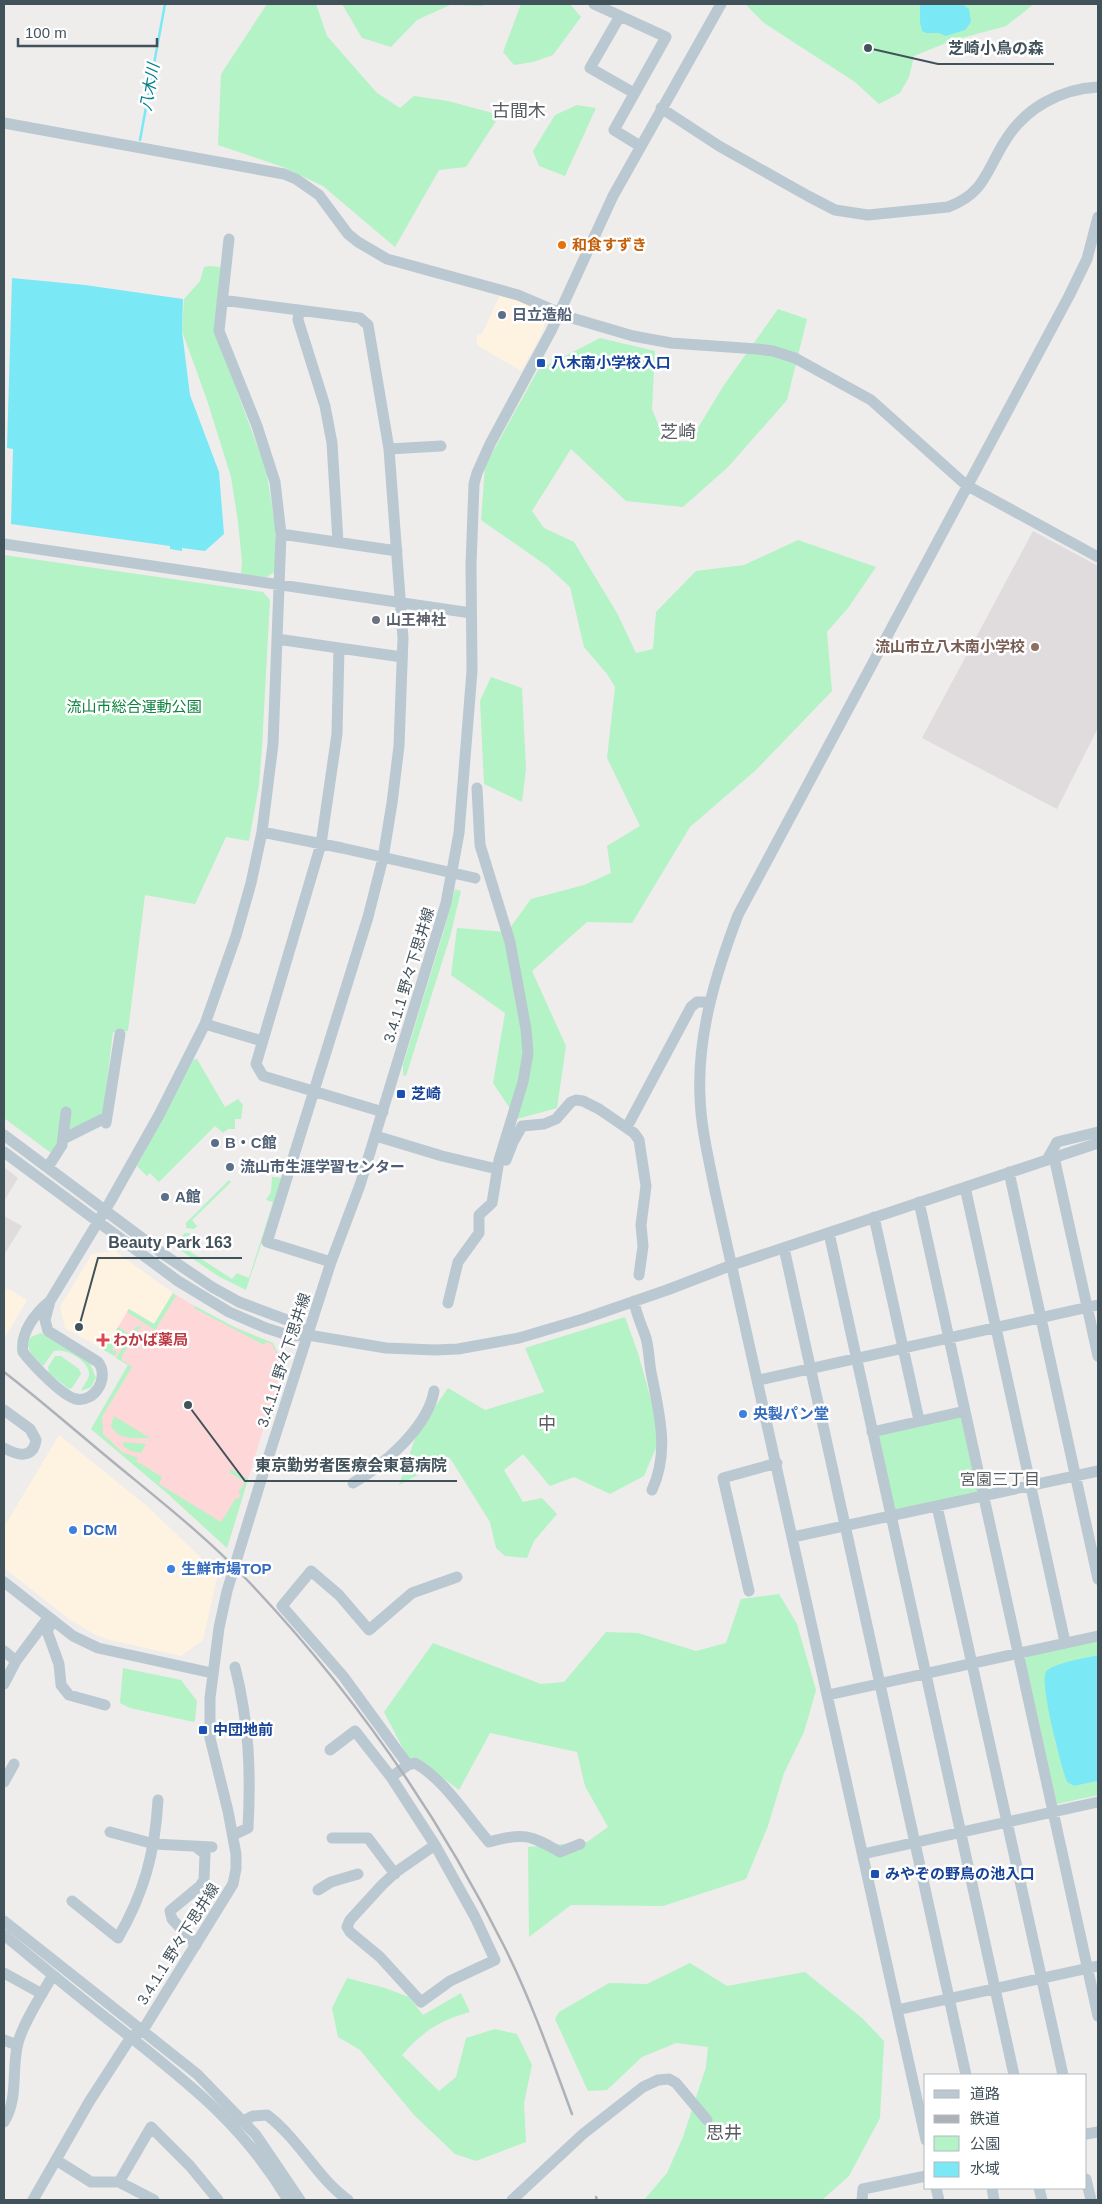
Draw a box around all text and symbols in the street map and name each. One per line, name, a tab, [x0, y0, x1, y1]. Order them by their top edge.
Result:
scale bar	[18, 15, 156, 47]
text: 100 m	[25, 24, 67, 41]
callout: 芝崎小鳥の森	[938, 33, 1054, 64]
text: 芝崎小鳥の森	[948, 39, 1044, 57]
water label: 八木川	[137, 60, 162, 112]
district label: 古間木	[492, 101, 546, 121]
place label: 和食すずき	[572, 236, 647, 253]
marker: 和食すずき	[556, 239, 568, 251]
place label: 日立造船	[512, 306, 572, 323]
marker: 日立造船	[496, 309, 508, 321]
place label: 八木南小学校入口	[551, 354, 671, 371]
marker: 八木南小学校入口	[535, 357, 547, 369]
district label: 芝崎	[660, 422, 696, 442]
place label: 山王神社	[386, 611, 446, 628]
marker: 山王神社	[370, 614, 382, 626]
place label: 流山市立八木南小学校	[875, 638, 1025, 655]
marker: 流山市立八木南小学校	[1029, 641, 1041, 653]
park label: 流山市総合運動公園	[66, 698, 202, 715]
street label: 3.4.1.1 野々下思井線	[380, 905, 437, 1044]
place label: 芝崎	[411, 1085, 441, 1102]
marker: 芝崎	[395, 1088, 407, 1100]
place label: B・C館	[225, 1134, 277, 1151]
marker: B・C館	[209, 1137, 221, 1149]
place label: 流山市生涯学習センター	[240, 1158, 405, 1175]
marker: 流山市生涯学習センター	[224, 1161, 236, 1173]
place label: A館	[175, 1188, 201, 1205]
marker: A館	[159, 1191, 171, 1203]
callout: Beauty Park 163	[98, 1227, 242, 1258]
text: Beauty Park 163	[108, 1234, 232, 1251]
street label: 3.4.1.1 野々下思井線	[254, 1291, 313, 1429]
place label: わかば薬局	[113, 1331, 188, 1348]
marker: わかば薬局	[97, 1334, 109, 1346]
place label: 央製パン堂	[753, 1405, 829, 1422]
marker: 央製パン堂	[737, 1408, 749, 1420]
district label: 中	[538, 1414, 556, 1434]
callout: 東京勤労者医療会東葛病院	[245, 1450, 457, 1481]
text: 東京勤労者医療会東葛病院	[255, 1456, 447, 1474]
district label: 宮園三丁目	[960, 1471, 1040, 1488]
place label: DCM	[83, 1521, 117, 1538]
marker: DCM	[67, 1524, 79, 1536]
place label: 生鮮市場TOP	[181, 1560, 272, 1577]
marker: 生鮮市場TOP	[165, 1563, 177, 1575]
place label: 中団地前	[213, 1721, 273, 1738]
marker: 中団地前	[197, 1724, 209, 1736]
place label: みやぞの野鳥の池入口	[885, 1865, 1035, 1882]
marker: みやぞの野鳥の池入口	[869, 1868, 881, 1880]
street label: 3.4.1.1 野々下思井線	[133, 1880, 222, 2008]
legend	[924, 2074, 1087, 2189]
text: 道路	[970, 2085, 1000, 2102]
text: 鉄道	[970, 2110, 1000, 2127]
district label: 思井	[706, 2123, 742, 2143]
text: 公園	[970, 2135, 1000, 2152]
text: 水域	[970, 2160, 1000, 2177]

